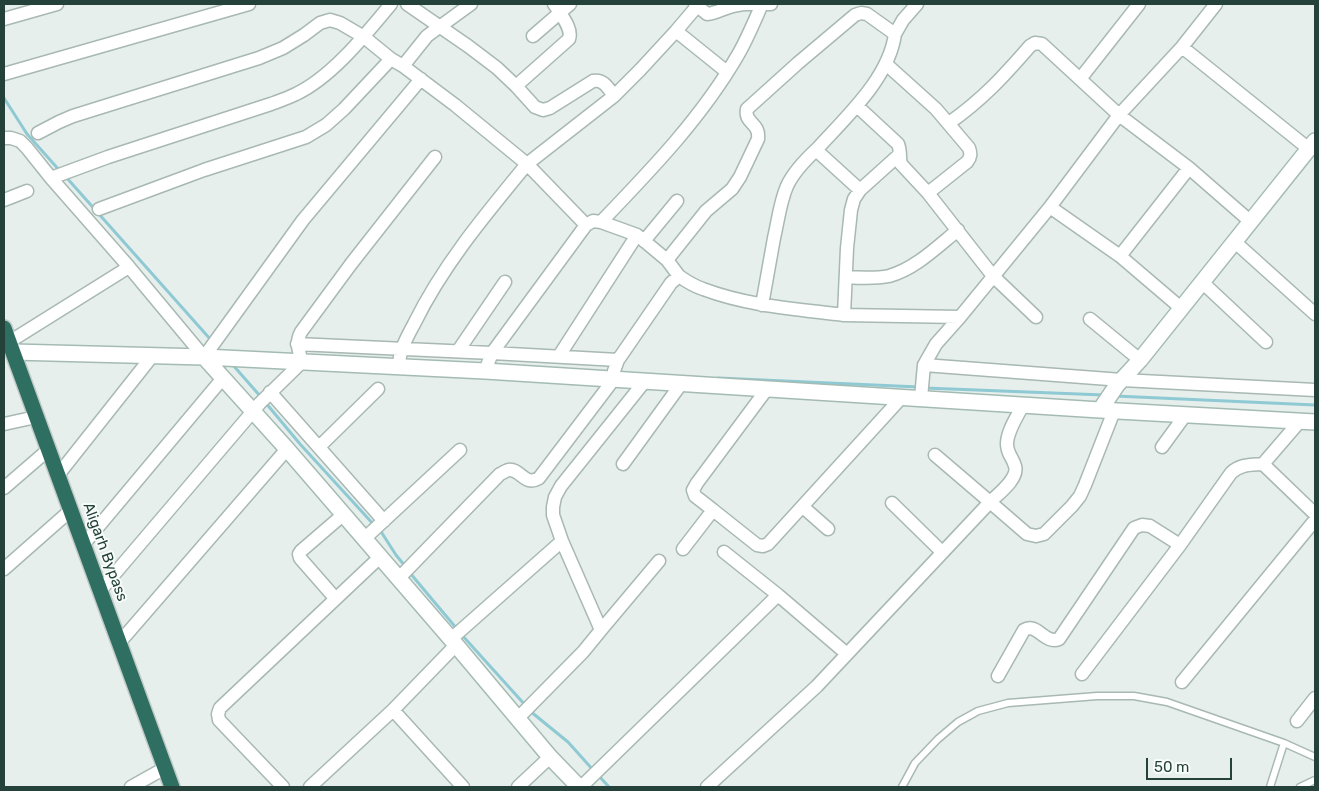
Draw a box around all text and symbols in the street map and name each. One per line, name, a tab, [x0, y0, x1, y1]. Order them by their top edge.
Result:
street label: Aligarh Bypass	[79, 500, 131, 604]
scale bar	[1149, 748, 1235, 780]
text: 50 m	[1154, 758, 1189, 776]

